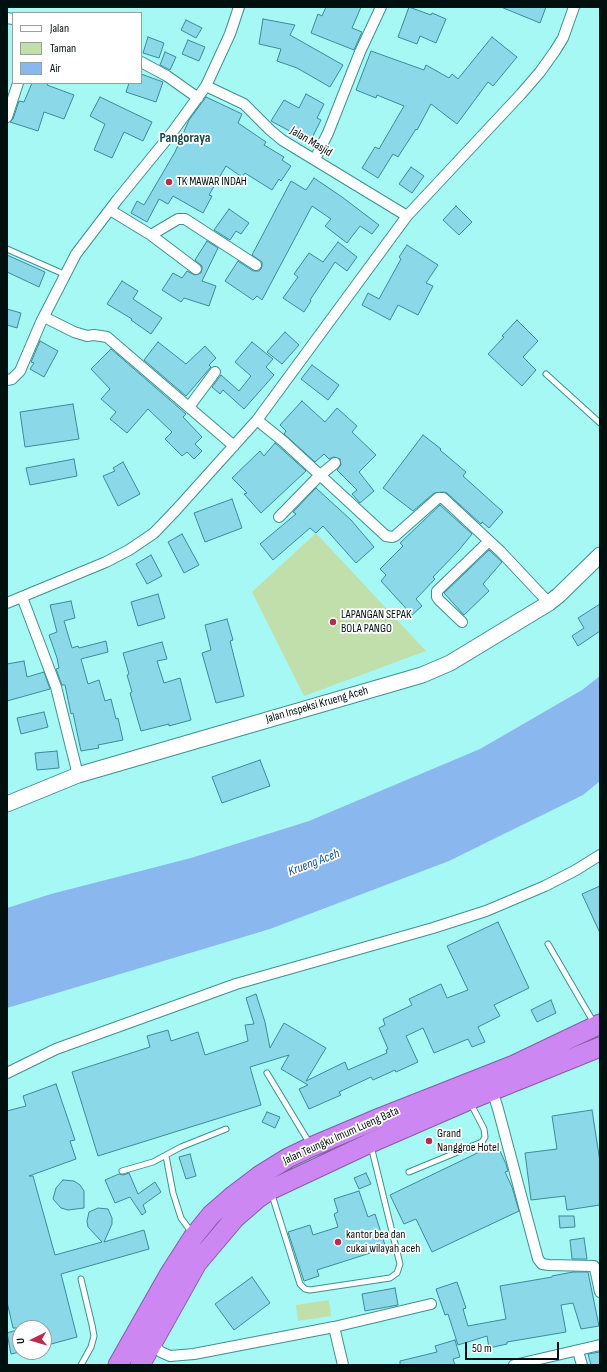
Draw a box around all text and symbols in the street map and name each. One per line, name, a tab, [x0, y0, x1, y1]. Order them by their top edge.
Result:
legend	[12, 12, 142, 84]
text: Jalan	[50, 21, 69, 36]
text: Taman	[50, 41, 76, 56]
text: Air	[50, 61, 61, 76]
street label: Jalan Masjid	[287, 124, 335, 160]
district label: Pangoraya	[159, 130, 211, 146]
place label: TK MAWAR INDAH	[177, 175, 247, 189]
marker: TK MAWAR INDAH	[164, 177, 174, 187]
place label: LAPANGAN SEPAK BOLA PANGO	[341, 608, 411, 636]
marker: LAPANGAN SEPAK BOLA PANGO	[328, 617, 338, 627]
street label: Jalan Inspeksi Krueng Aceh	[264, 683, 370, 727]
water label: Krueng Aceh	[286, 846, 342, 880]
street label: Jalan Teungku Imum Lueng Bata	[281, 1104, 401, 1168]
place label: Grand Nanggroe Hotel	[437, 1127, 499, 1155]
marker: Grand Nanggroe Hotel	[424, 1136, 434, 1146]
place label: kantor bea dan cukai wilayah aceh	[346, 1228, 420, 1256]
marker: kantor bea dan cukai wilayah aceh	[333, 1237, 343, 1247]
north arrow	[12, 1320, 52, 1360]
scale bar	[467, 1334, 561, 1360]
text: U	[14, 1338, 27, 1344]
text: 50 m	[472, 1341, 492, 1356]

